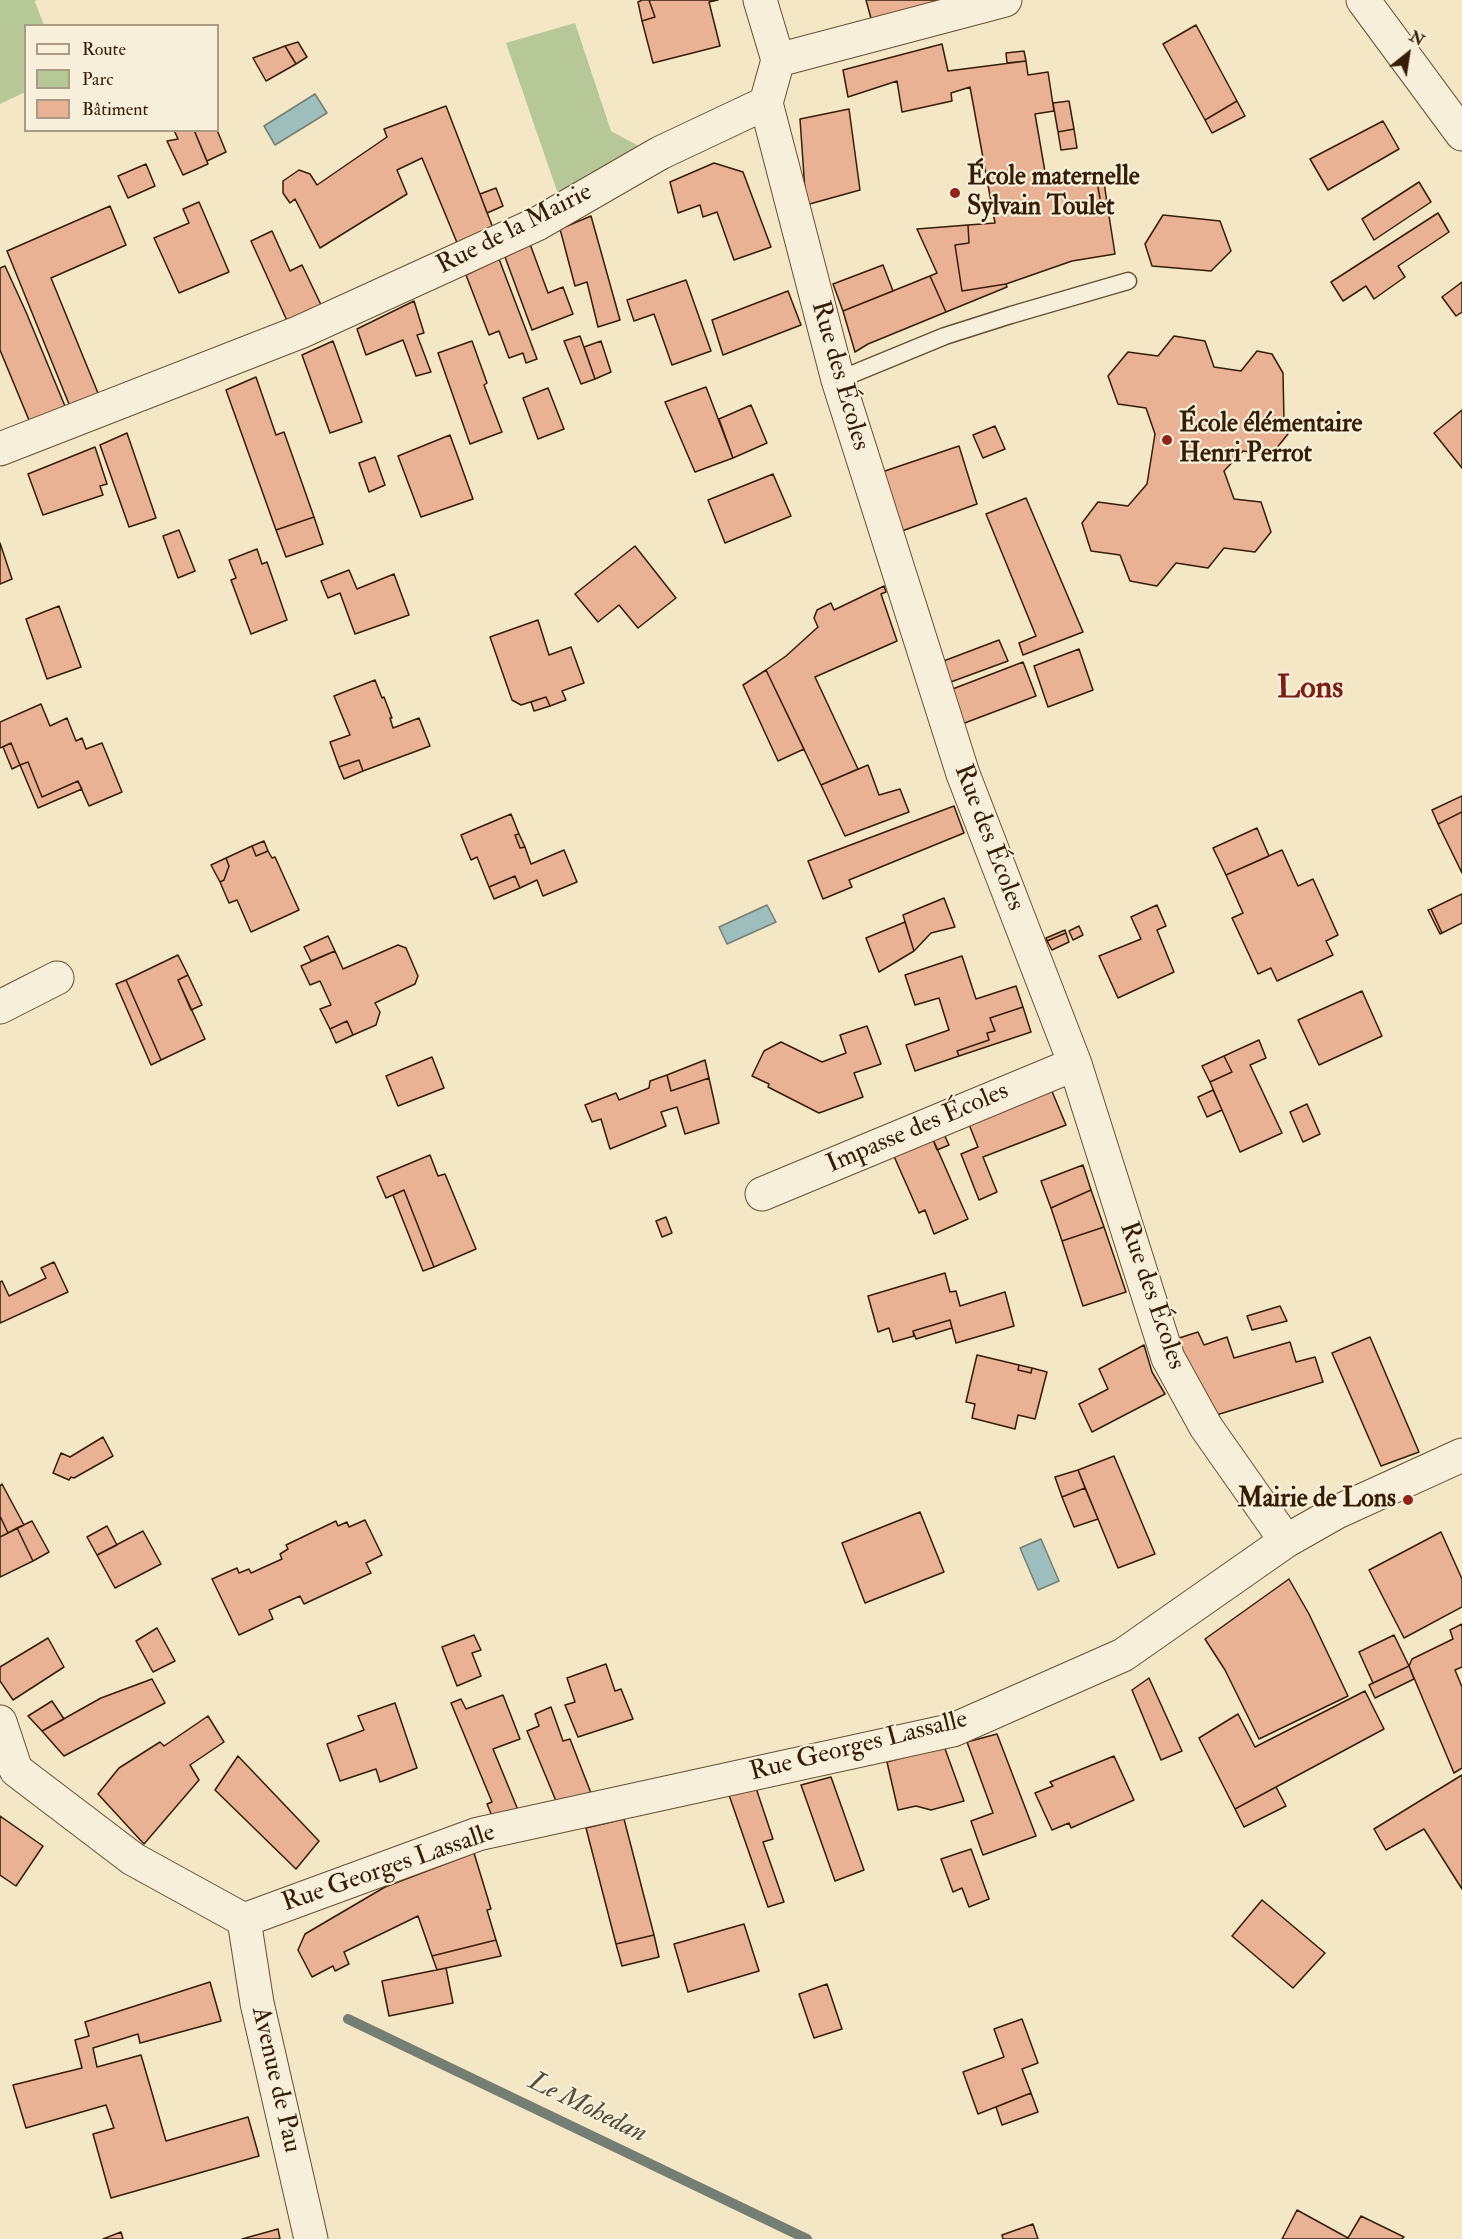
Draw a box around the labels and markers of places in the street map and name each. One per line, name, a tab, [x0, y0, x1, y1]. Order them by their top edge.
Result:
place label: École maternelle Sylvain Toulet	[967, 162, 1140, 224]
marker: École maternelle Sylvain Toulet	[948, 186, 962, 200]
place label: École élémentaire Henri Perrot	[1179, 409, 1362, 470]
marker: École élémentaire Henri Perrot	[1160, 433, 1174, 447]
place label: Mairie de Lons	[1238, 1484, 1396, 1516]
marker: Mairie de Lons	[1401, 1493, 1415, 1507]

